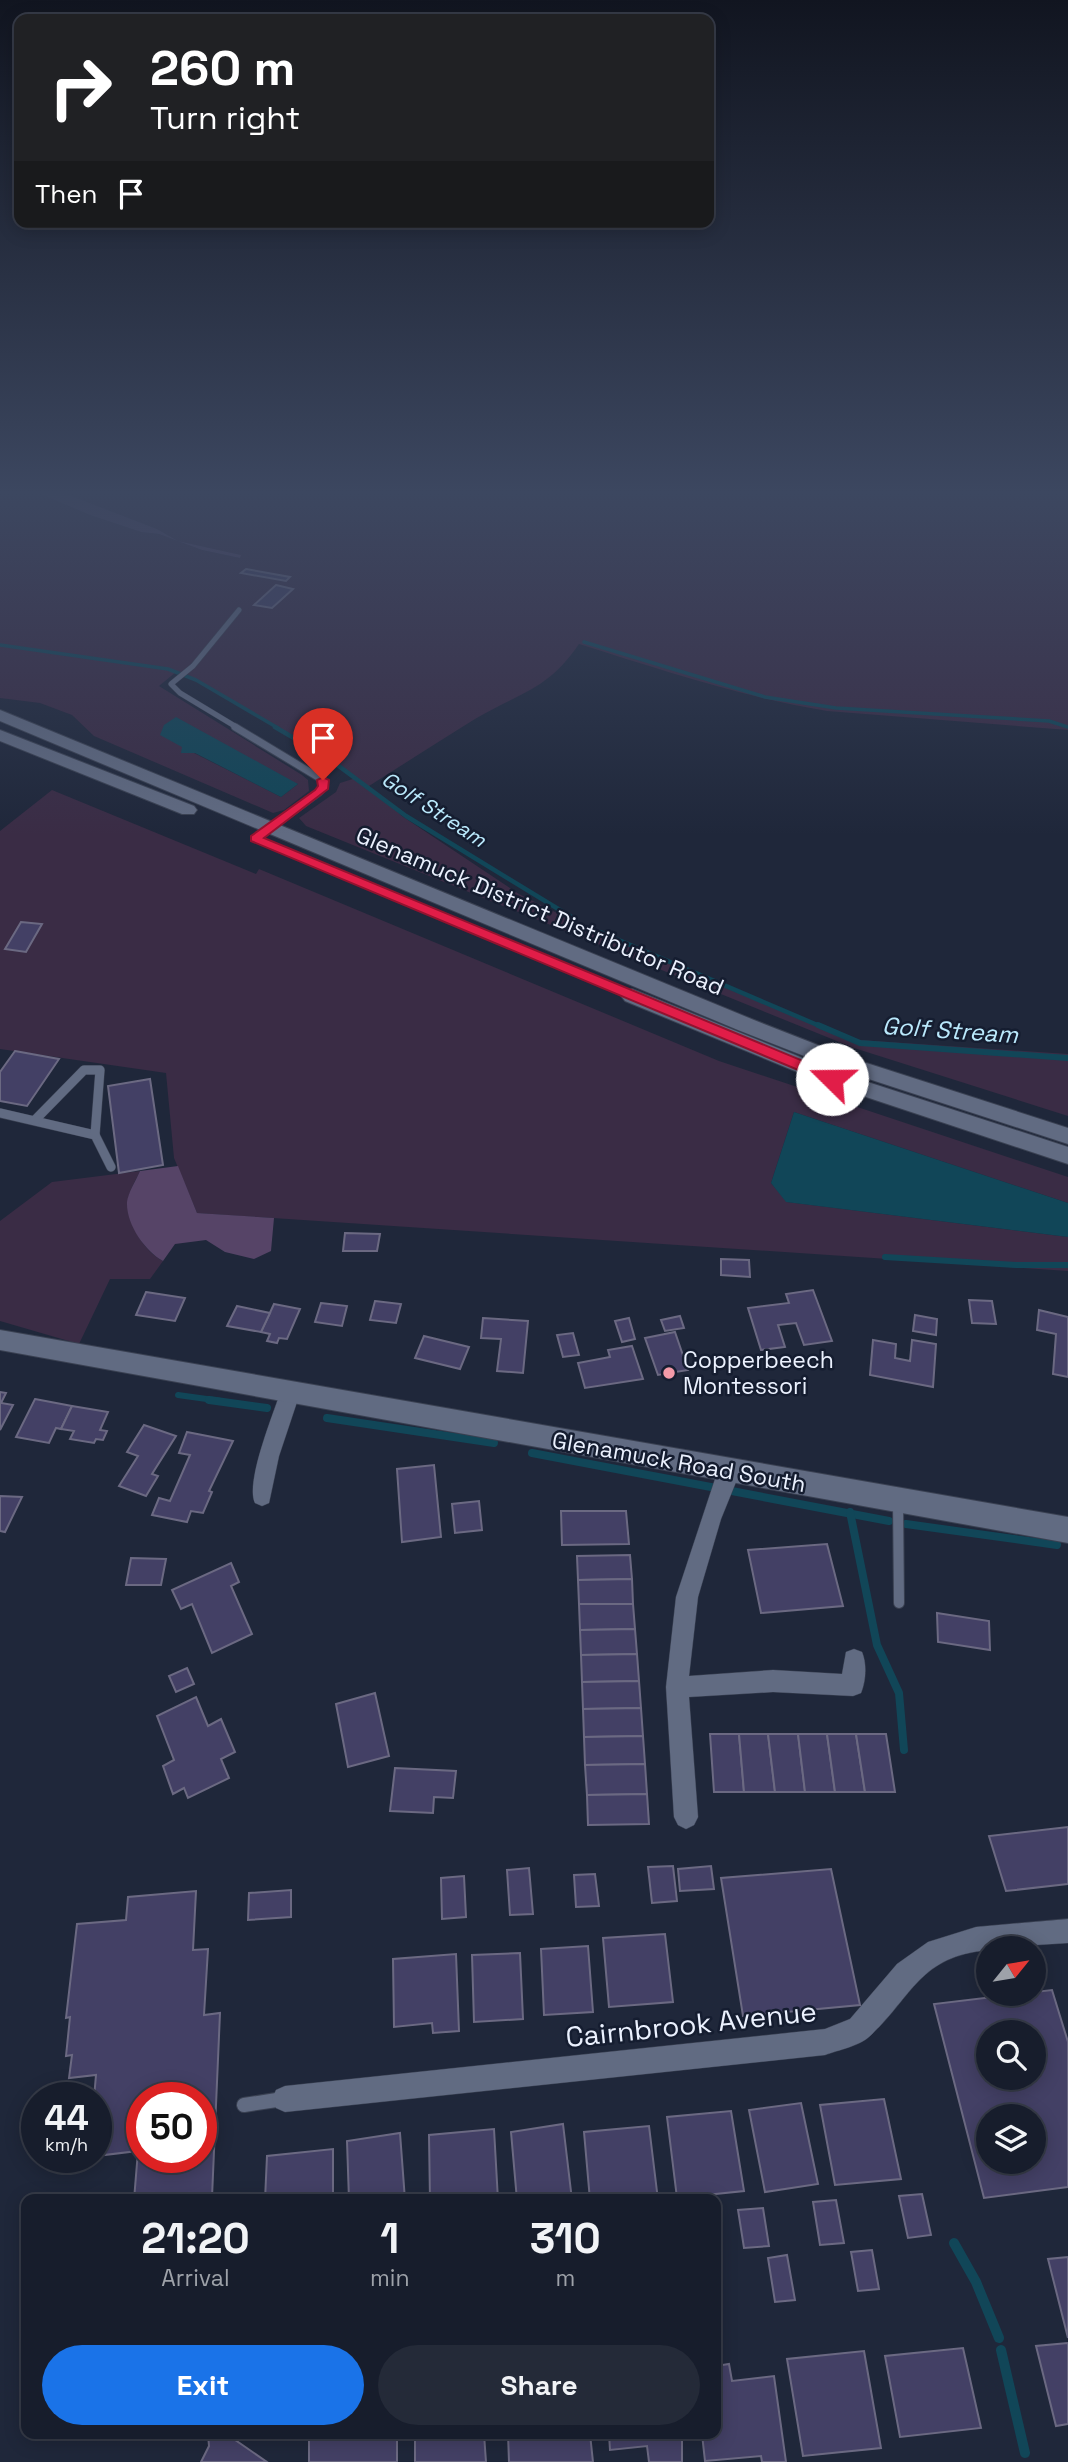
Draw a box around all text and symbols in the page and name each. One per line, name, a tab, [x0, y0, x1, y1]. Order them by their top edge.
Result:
text: 260 m	[150, 37, 295, 99]
icon: right	[35, 42, 126, 133]
text: Turn right	[150, 98, 300, 138]
icon: arrive	[112, 175, 150, 213]
text: Then	[35, 177, 98, 211]
pin	[293, 708, 353, 780]
icon: arrive	[304, 719, 342, 757]
water label: Golf Stream	[377, 765, 492, 853]
street label: Glenamuck District Distributor Road	[351, 820, 729, 1002]
water label: Golf Stream	[881, 1010, 1020, 1050]
position arrow	[795, 1042, 869, 1116]
place label: Copperbeech Montessori	[683, 1345, 834, 1401]
marker: Copperbeech Montessori	[661, 1365, 677, 1381]
street label: Glenamuck Road South	[550, 1425, 808, 1499]
north arrow	[976, 1936, 1046, 2006]
map controls	[976, 1936, 1046, 2174]
street label: Cairnbrook Avenue	[564, 1993, 818, 2055]
button: search	[976, 2020, 1046, 2090]
speed limit sign: 50	[126, 2082, 217, 2173]
text: 44	[44, 2096, 89, 2140]
button: layers	[976, 2104, 1046, 2174]
text: km/h	[45, 2133, 88, 2156]
text: 21:20	[141, 2212, 250, 2265]
text: 1	[380, 2212, 399, 2265]
text: 310	[530, 2212, 601, 2265]
text: Arrival	[161, 2263, 230, 2293]
text: min	[370, 2263, 410, 2293]
text: m	[555, 2263, 575, 2293]
button: Exit	[42, 2345, 364, 2425]
button: Share	[378, 2345, 700, 2425]

